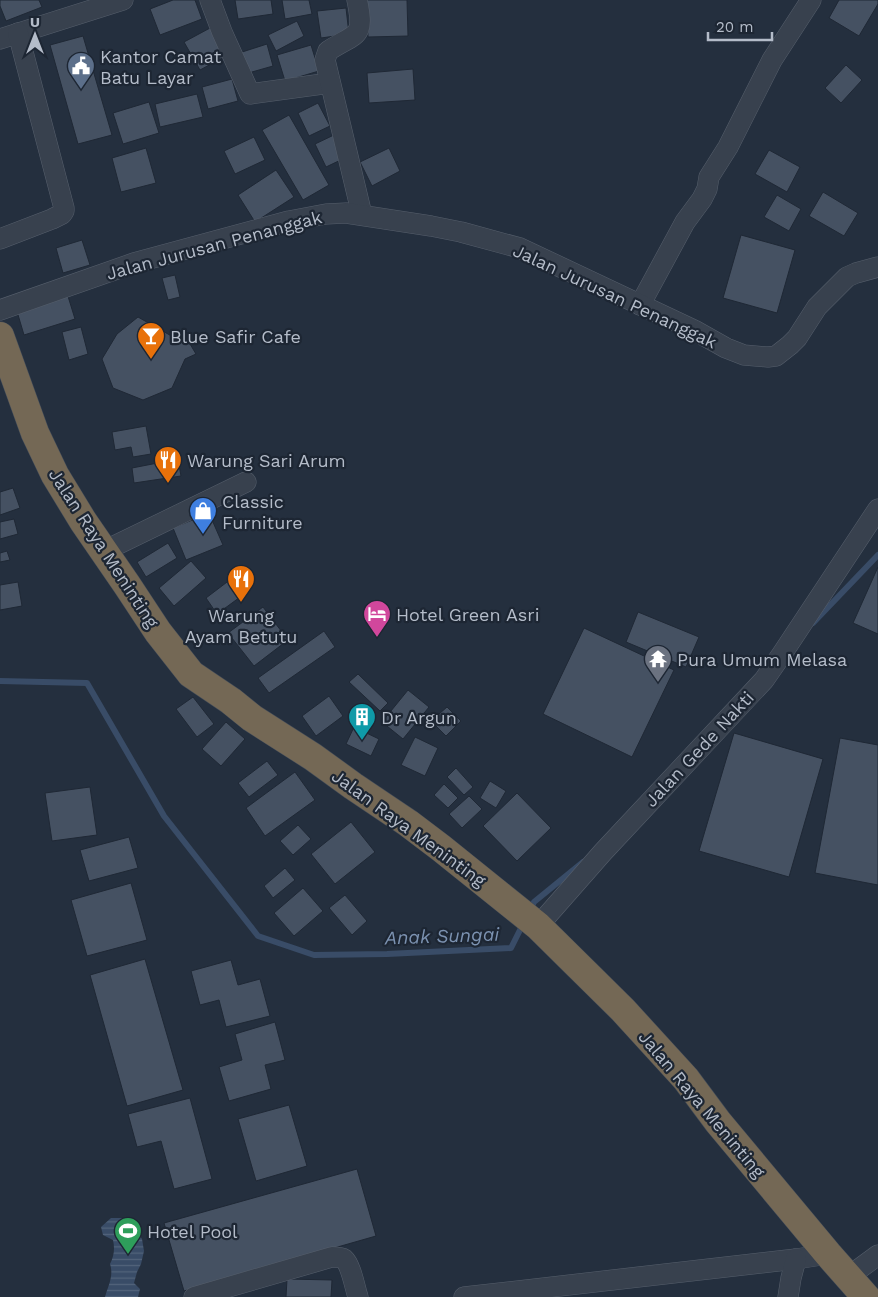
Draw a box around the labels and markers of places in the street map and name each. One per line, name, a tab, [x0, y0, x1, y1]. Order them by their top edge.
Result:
place label: Kantor Camat Batu Layar	[100, 46, 222, 88]
public building icon: Kantor Camat Batu Layar	[66, 51, 96, 90]
bar icon: Blue Safir Cafe	[136, 321, 166, 360]
place label: Blue Safir Cafe	[170, 326, 301, 347]
restaurant icon: Warung Sari Arum	[153, 445, 183, 484]
place label: Warung Sari Arum	[187, 450, 346, 471]
place label: Classic Furniture	[222, 491, 303, 533]
shop icon: Classic Furniture	[188, 496, 218, 535]
restaurant icon: Warung Ayam Betutu	[226, 564, 256, 603]
hotel icon: Hotel Green Asri	[362, 599, 392, 638]
place label: Hotel Green Asri	[396, 604, 539, 625]
place label: Warung Ayam Betutu	[185, 605, 297, 647]
temple icon: Pura Umum Melasa	[643, 644, 673, 683]
place label: Pura Umum Melasa	[677, 649, 847, 670]
building icon: Dr Argun	[347, 702, 377, 741]
place label: Dr Argun	[381, 707, 457, 728]
sports icon: Hotel Pool	[113, 1216, 143, 1255]
place label: Hotel Pool	[147, 1221, 238, 1242]

